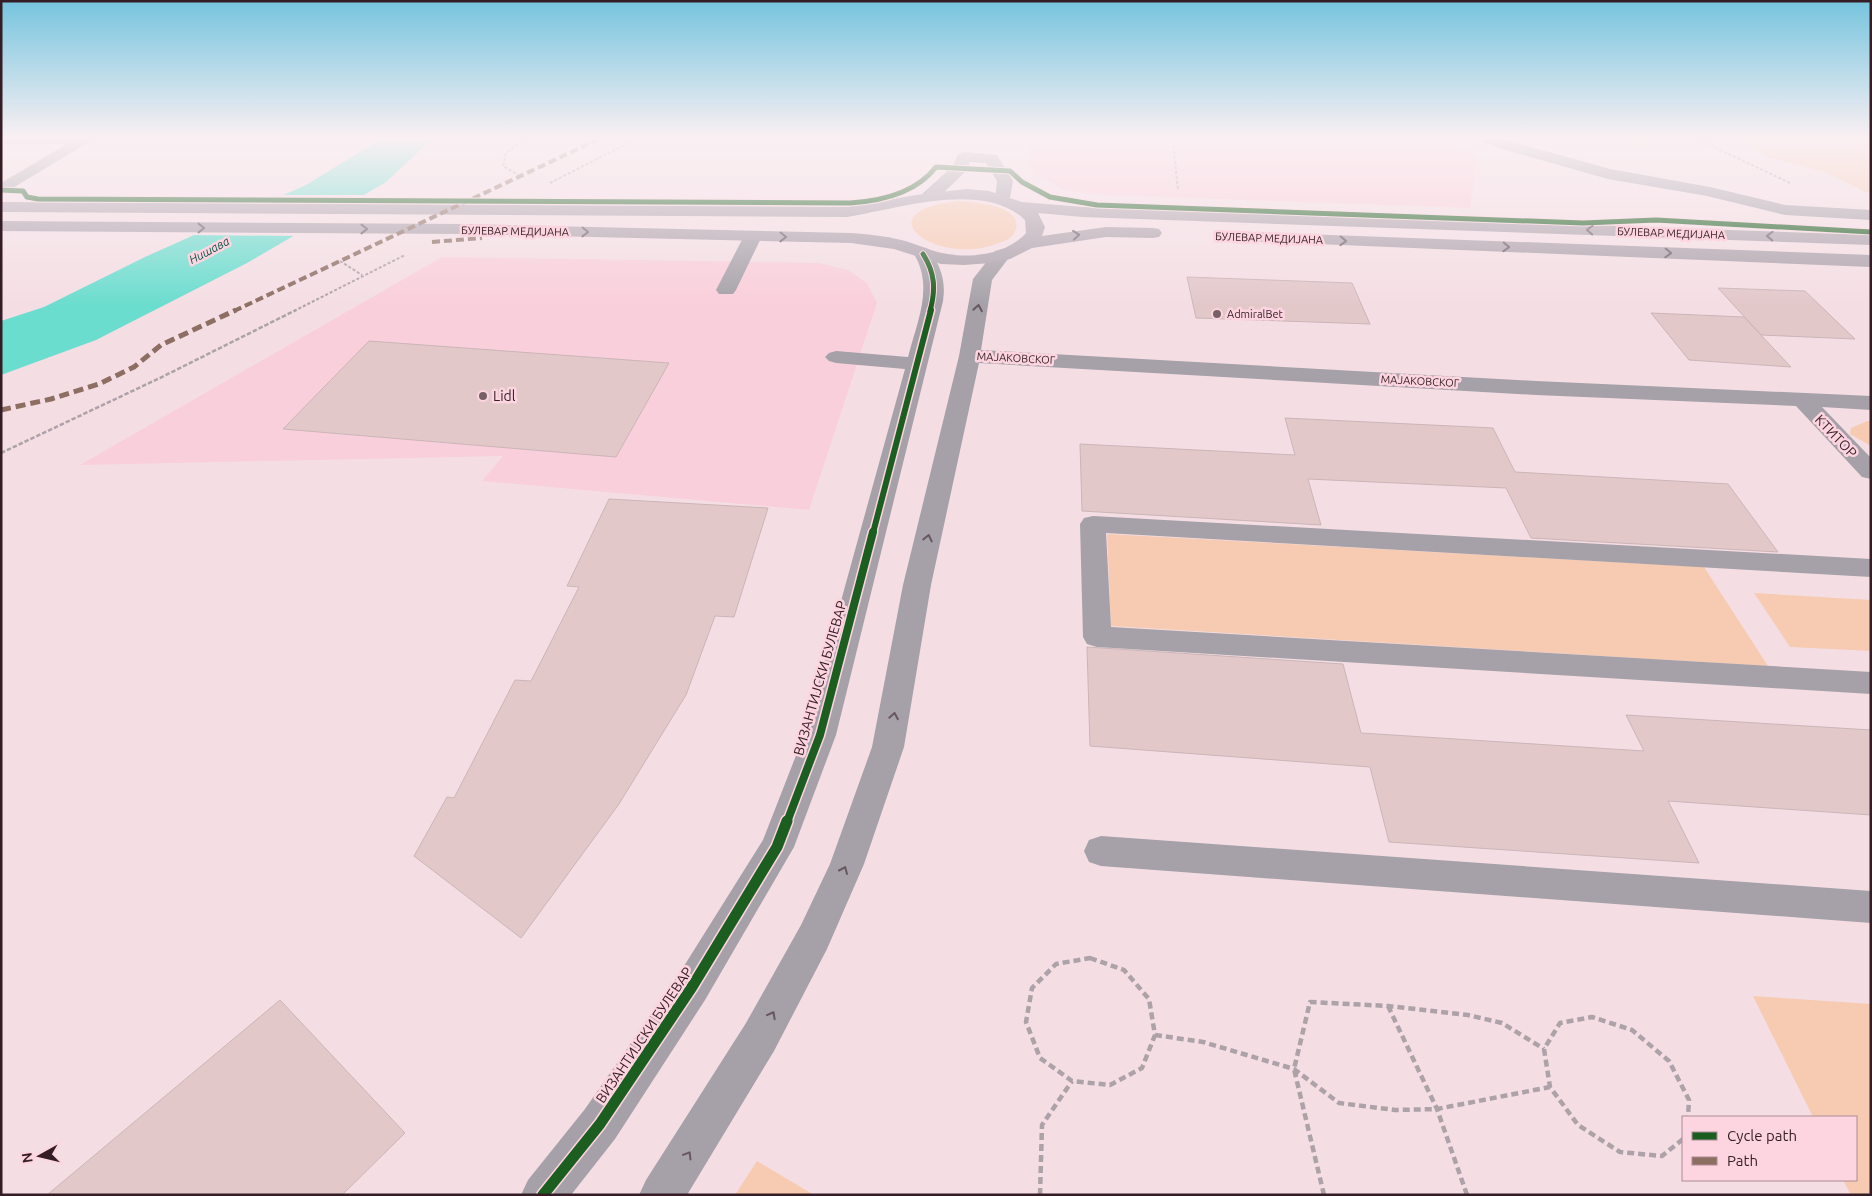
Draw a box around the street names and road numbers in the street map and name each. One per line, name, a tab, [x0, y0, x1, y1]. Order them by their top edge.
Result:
street label: БУЛЕВАР МЕДИЈАНА	[461, 224, 570, 238]
street label: БУЛЕВАР МЕДИЈАНА	[1617, 225, 1726, 241]
street label: БУЛЕВАР МЕДИЈАНА	[1215, 230, 1324, 246]
street label: МАЈАКОВСКОГ	[976, 350, 1056, 366]
street label: МАЈАКОВСКОГ	[1380, 373, 1460, 389]
street label: КТИТОР	[1812, 411, 1860, 461]
street label: ВИЗАНТИЈСКИ БУЛЕВАР	[790, 599, 850, 757]
street label: ВИЗАНТИЈСКИ БУЛЕВАР	[593, 964, 695, 1106]

